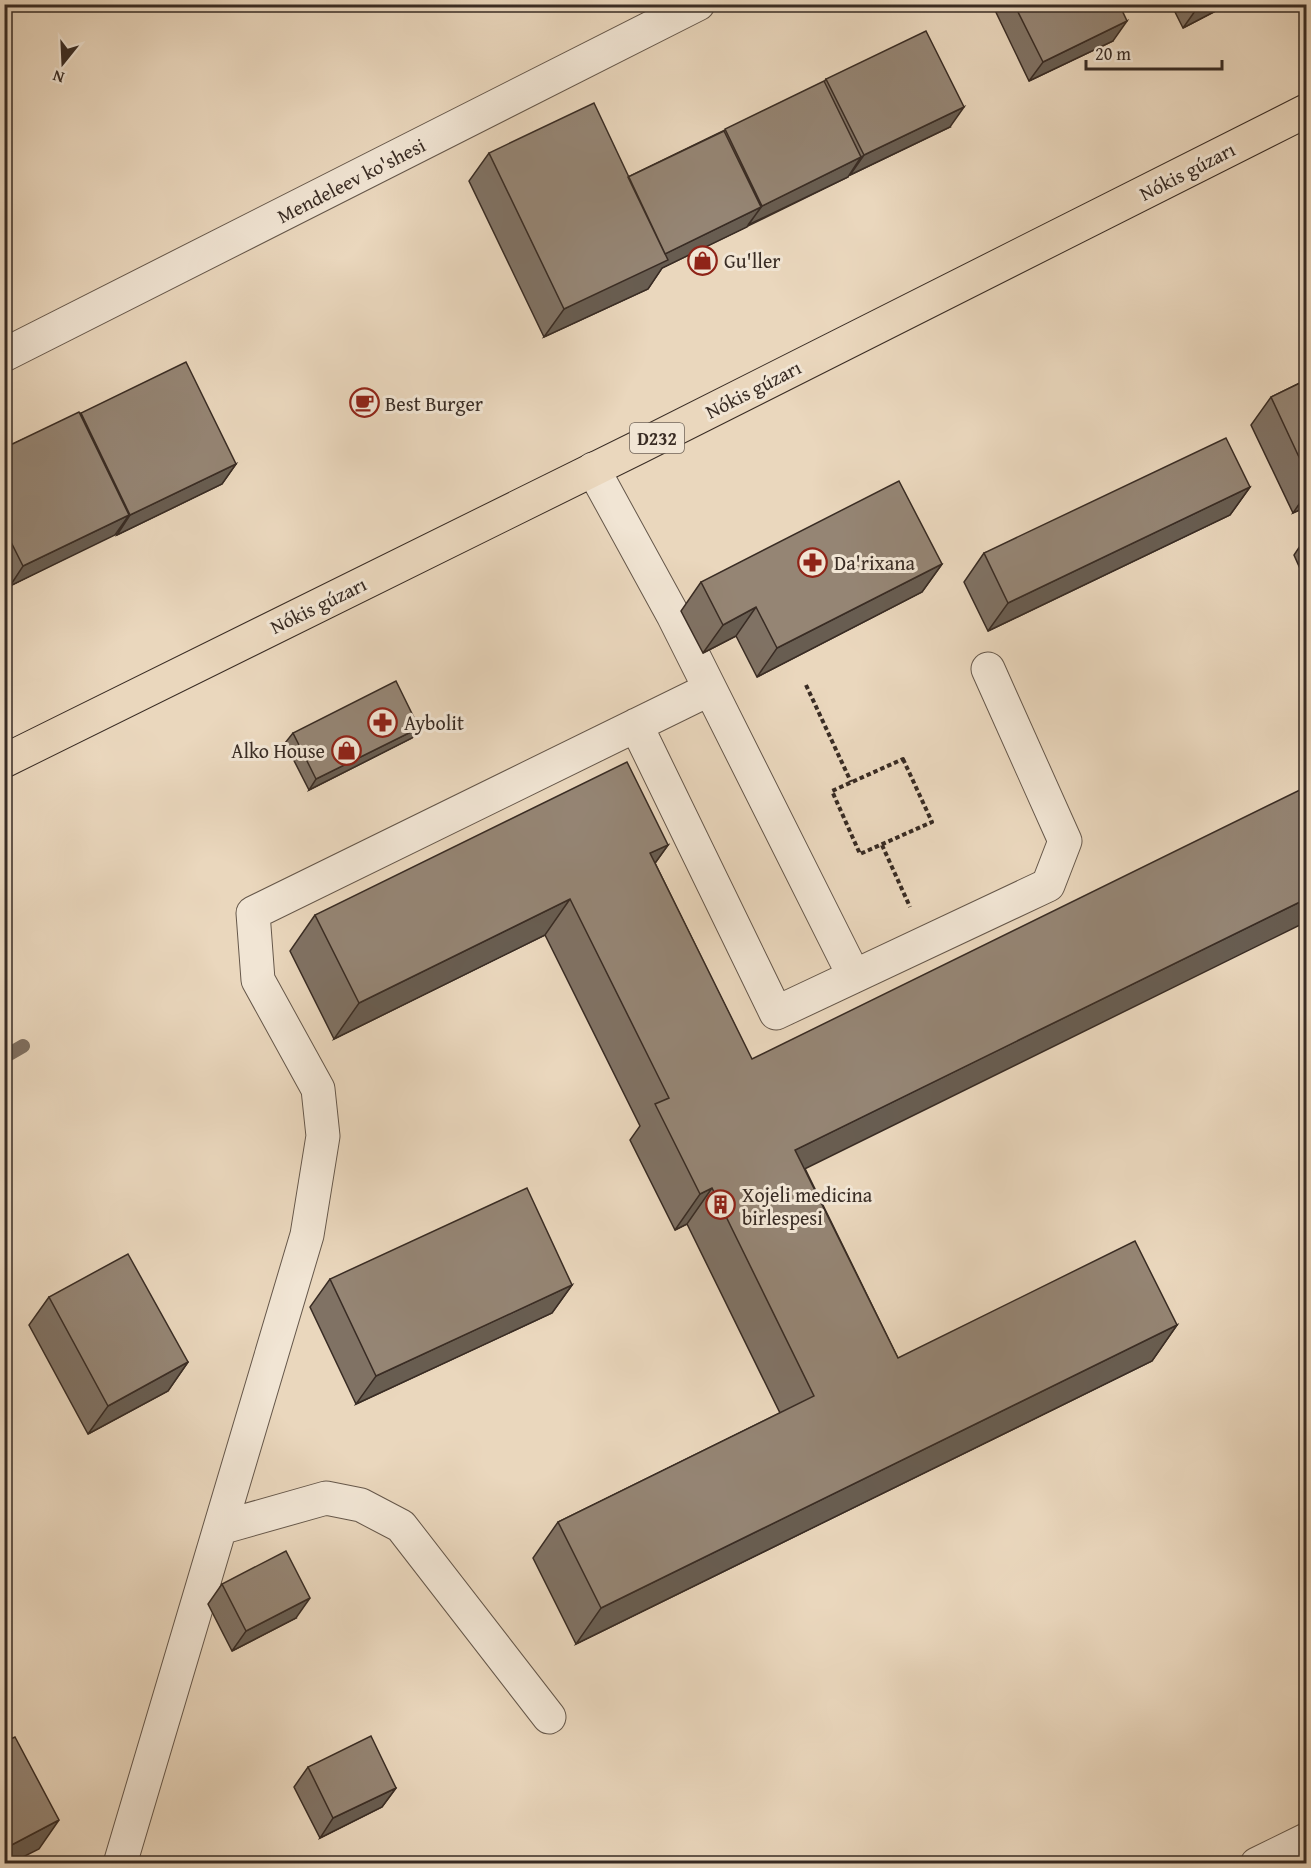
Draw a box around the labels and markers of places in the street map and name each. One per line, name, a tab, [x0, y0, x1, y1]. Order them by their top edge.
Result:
shop icon: Gu'ller	[687, 244, 719, 276]
place label: Gu'ller	[724, 246, 781, 275]
cafe icon: Best Burger	[348, 387, 380, 419]
place label: Best Burger	[385, 389, 483, 418]
pharmacy icon: Da'rixana	[797, 546, 829, 578]
place label: Da'rixana	[834, 548, 915, 577]
pharmacy icon: Aybolit	[367, 706, 399, 738]
place label: Aybolit	[404, 708, 464, 737]
shop icon: Alko House	[330, 734, 362, 766]
place label: Alko House	[231, 736, 325, 765]
place label: Xojeli medicina birlespesi	[742, 1180, 873, 1232]
building icon: Xojeli medicina birlespesi	[705, 1189, 737, 1221]

